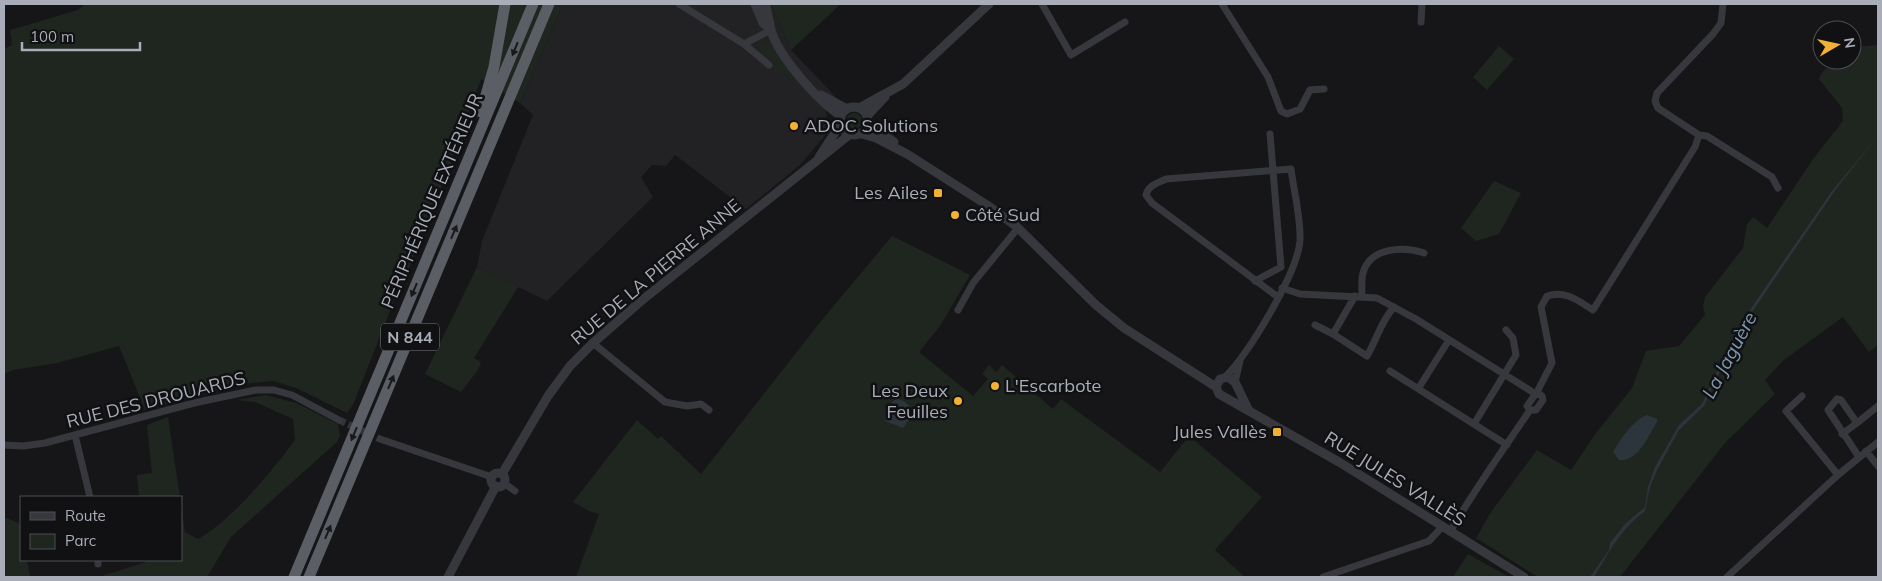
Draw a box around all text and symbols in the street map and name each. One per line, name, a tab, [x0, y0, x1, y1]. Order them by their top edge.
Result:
scale bar	[22, 20, 140, 52]
north arrow	[1812, 20, 1862, 70]
text: 100 m	[30, 27, 74, 46]
text: N	[1840, 36, 1860, 50]
one-way arrow	[511, 42, 519, 57]
street label: PÉRIPHÉRIQUE EXTÉRIEUR	[376, 90, 487, 312]
place label: ADOC Solutions	[804, 114, 938, 137]
marker: ADOC Solutions	[788, 120, 800, 132]
place label: Les Ailes	[854, 181, 928, 204]
marker: Les Ailes	[932, 187, 944, 199]
street label: RUE DE LA PIERRE ANNE	[566, 194, 745, 349]
place label: Côté Sud	[965, 203, 1040, 226]
marker: Côté Sud	[949, 209, 961, 221]
one-way arrow	[450, 225, 458, 240]
one-way arrow	[410, 282, 418, 297]
water label: La Jaguère	[1696, 308, 1762, 402]
road number: N 844	[381, 324, 439, 351]
street label: RUE DES DROUARDS	[64, 366, 248, 433]
one-way arrow	[387, 374, 395, 389]
place label: L'Escarbote	[1005, 374, 1101, 397]
place label: Les Deux Feuilles	[872, 379, 948, 423]
marker: L'Escarbote	[989, 380, 1001, 392]
marker: Les Deux Feuilles	[952, 395, 964, 407]
place label: Jules Vallès	[1173, 420, 1267, 443]
marker: Jules Vallès	[1271, 426, 1283, 438]
street label: RUE JULES VALLÈS	[1320, 426, 1470, 531]
one-way arrow	[349, 427, 357, 441]
legend	[20, 496, 182, 561]
text: Route	[65, 506, 106, 525]
one-way arrow	[325, 525, 333, 539]
text: Parc	[65, 531, 96, 550]

